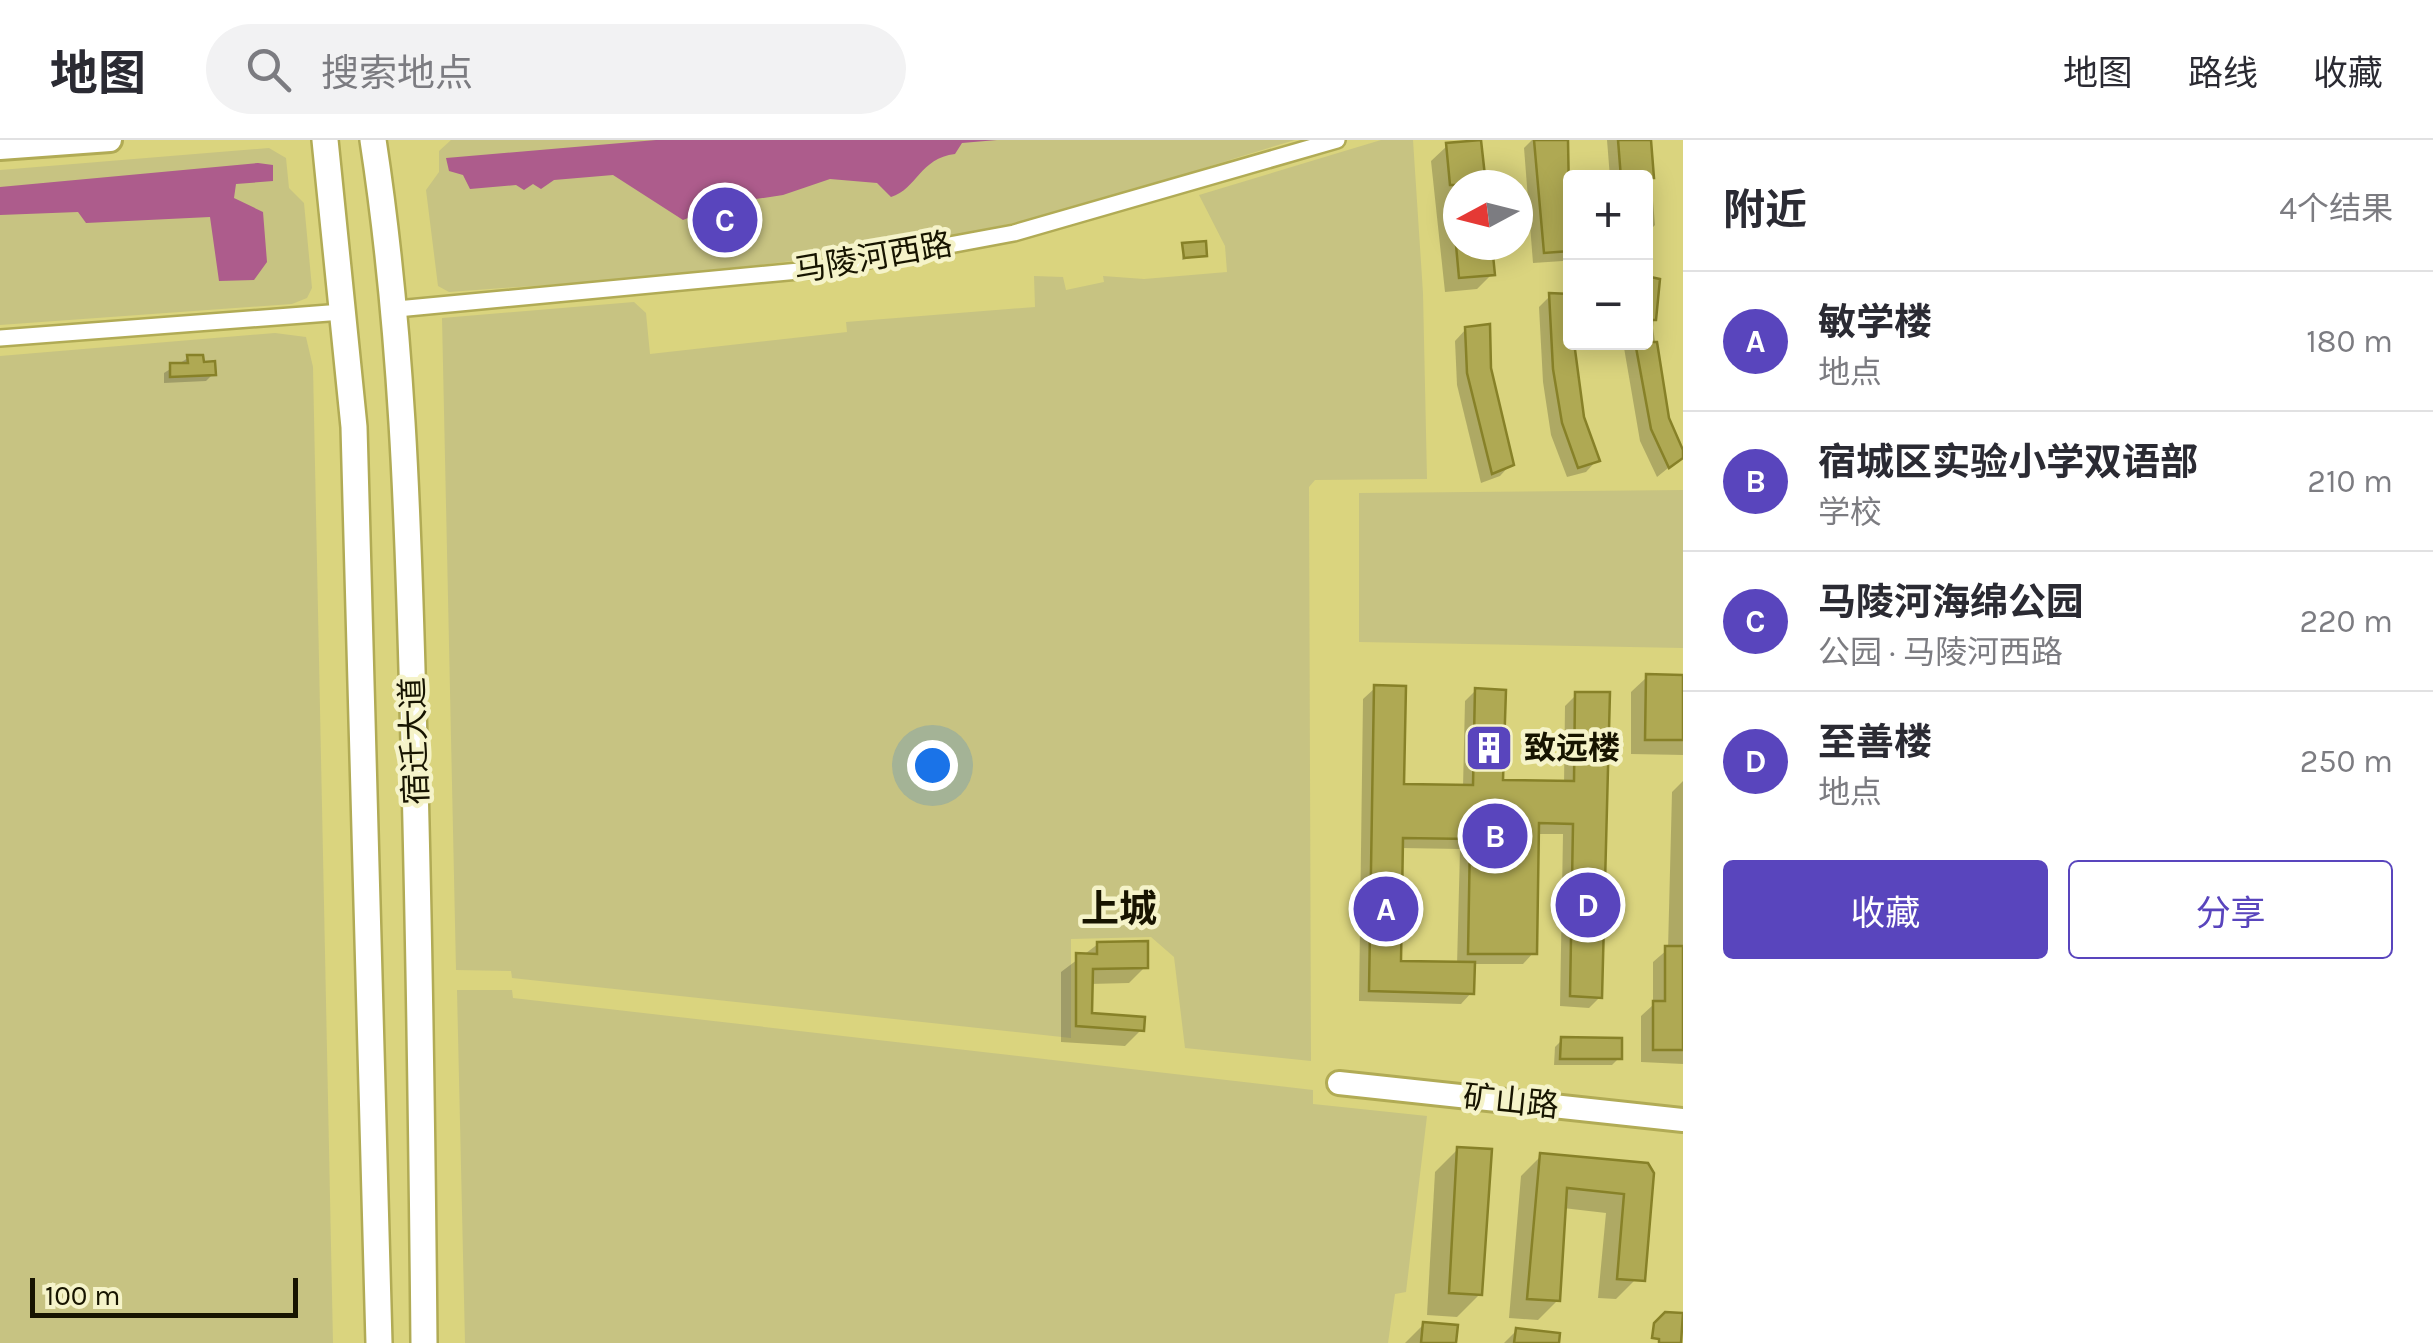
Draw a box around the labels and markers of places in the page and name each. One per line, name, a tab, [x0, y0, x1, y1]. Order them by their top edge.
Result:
pin: C	[692, 182, 758, 258]
building icon: 致远楼	[1463, 722, 1515, 774]
place label: 致远楼	[1524, 730, 1620, 767]
pin: B	[1462, 798, 1528, 874]
pin: D	[1556, 868, 1620, 942]
pin: A	[1354, 872, 1418, 946]

